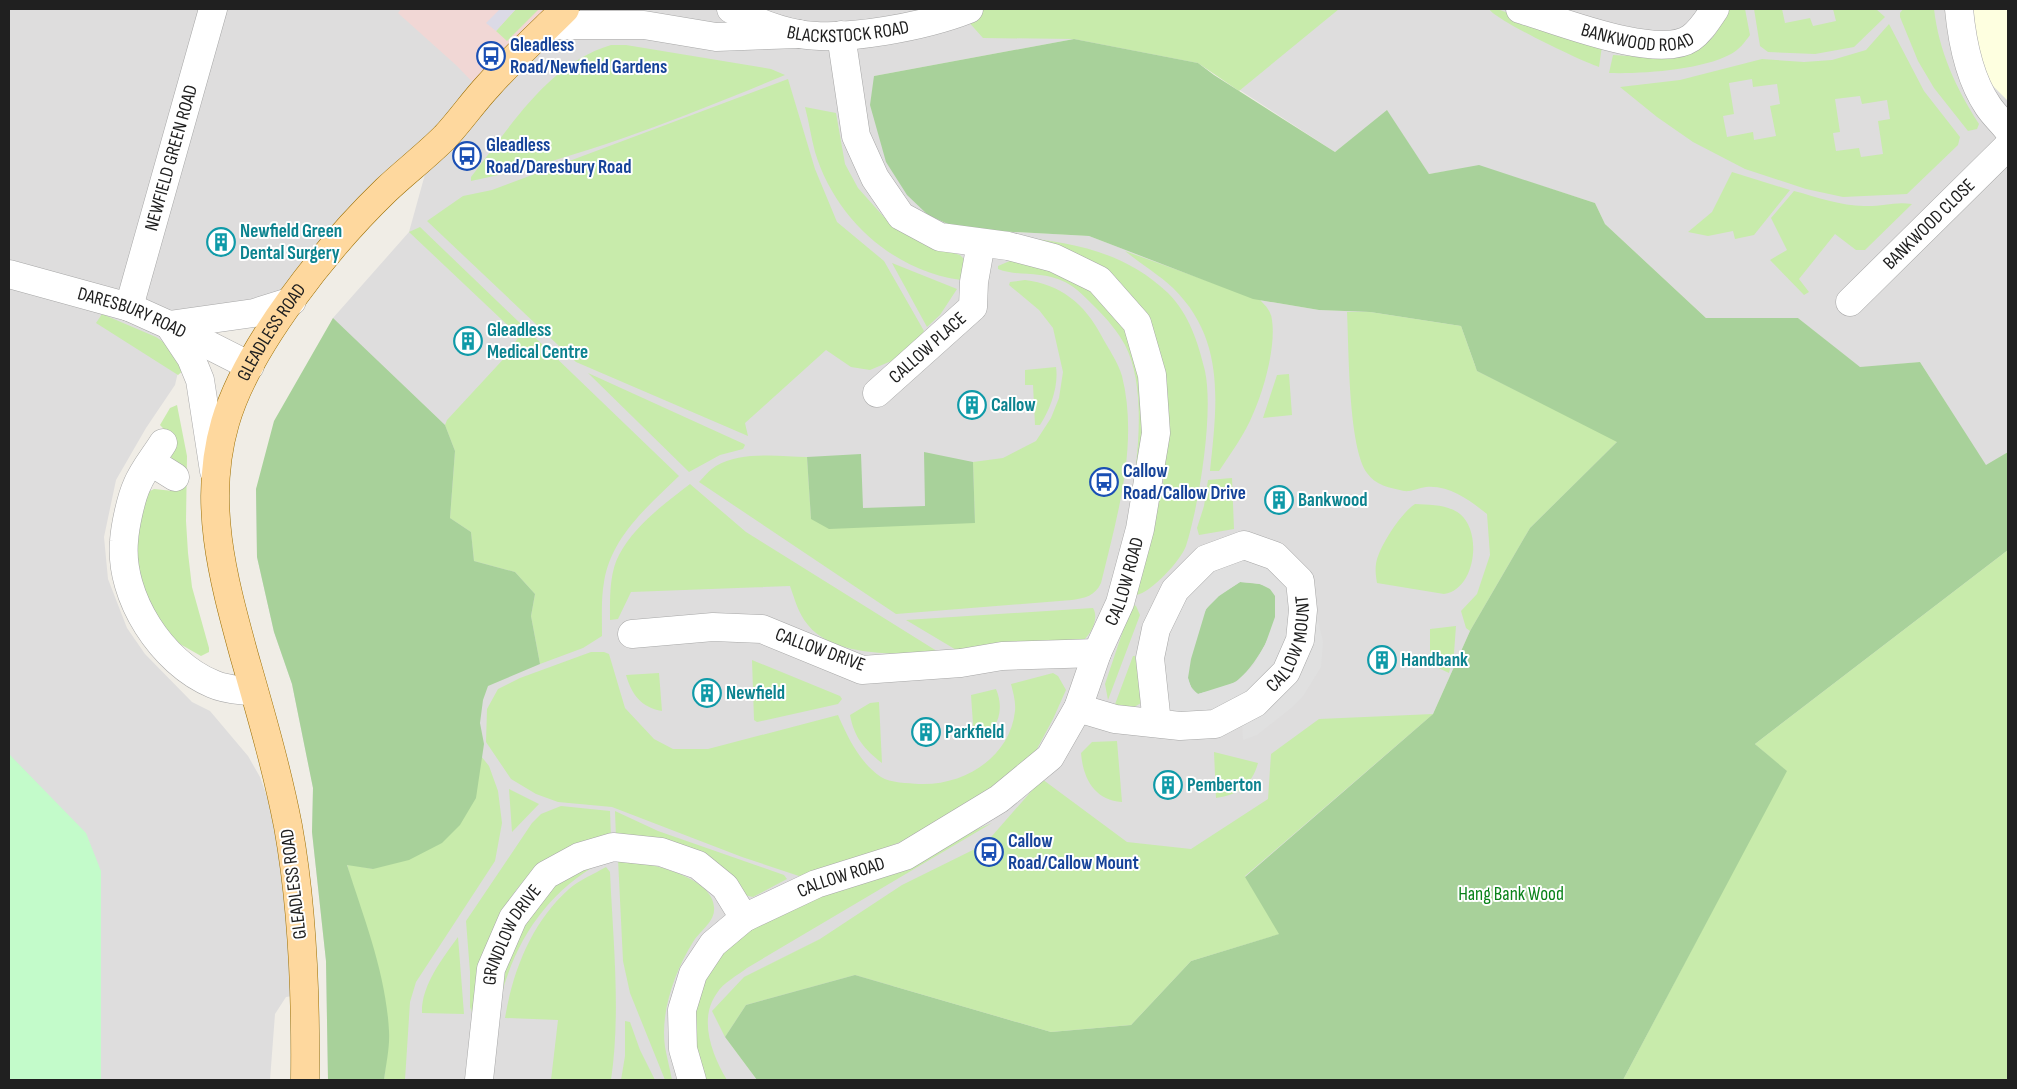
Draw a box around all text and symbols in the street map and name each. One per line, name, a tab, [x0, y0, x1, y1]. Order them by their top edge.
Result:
street label: BLACKSTOCK ROAD	[785, 15, 911, 48]
street label: BANKWOOD ROAD	[1578, 18, 1698, 56]
place label: Gleadless Road/Newfield Gardens	[510, 34, 667, 79]
bus stop icon: Gleadless Road/Newfield Gardens	[476, 41, 506, 71]
street label: NEWFIELD GREEN ROAD	[140, 82, 203, 233]
place label: Gleadless Road/Daresbury Road	[486, 134, 631, 179]
bus stop icon: Gleadless Road/Daresbury Road	[452, 141, 482, 171]
street label: BANKWOOD CLOSE	[1878, 174, 1980, 274]
place label: Newfield Green Dental Surgery	[240, 220, 342, 265]
building icon: Newfield Green Dental Surgery	[206, 227, 236, 257]
street label: GLEADLESS ROAD	[232, 279, 311, 385]
street label: DARESBURY ROAD	[75, 282, 190, 343]
street label: CALLOW PLACE	[884, 307, 971, 388]
place label: Gleadless Medical Centre	[487, 319, 588, 364]
building icon: Gleadless Medical Centre	[453, 326, 483, 356]
building icon: Callow	[957, 390, 987, 420]
place label: Callow	[991, 394, 1036, 417]
place label: Callow Road/Callow Drive	[1123, 460, 1246, 505]
bus stop icon: Callow Road/Callow Drive	[1089, 467, 1119, 497]
building icon: Bankwood	[1264, 485, 1294, 515]
place label: Bankwood	[1298, 489, 1368, 512]
street label: CALLOW ROAD	[1100, 535, 1149, 629]
street label: CALLOW MOUNT	[1261, 594, 1315, 697]
street label: CALLOW DRIVE	[772, 623, 868, 677]
building icon: Handbank	[1367, 645, 1397, 675]
place label: Handbank	[1401, 649, 1468, 672]
building icon: Newfield	[692, 678, 722, 708]
place label: Newfield	[726, 682, 785, 705]
building icon: Parkfield	[911, 717, 941, 747]
place label: Parkfield	[945, 721, 1004, 744]
building icon: Pemberton	[1153, 770, 1183, 800]
place label: Pemberton	[1187, 774, 1262, 797]
street label: GLEADLESS ROAD	[276, 828, 312, 940]
place label: Callow Road/Callow Mount	[1008, 830, 1139, 875]
bus stop icon: Callow Road/Callow Mount	[974, 837, 1004, 867]
street label: CALLOW ROAD	[793, 852, 888, 903]
street label: GRINDLOW DRIVE	[478, 880, 546, 986]
park label: Hang Bank Wood	[1458, 883, 1564, 906]

